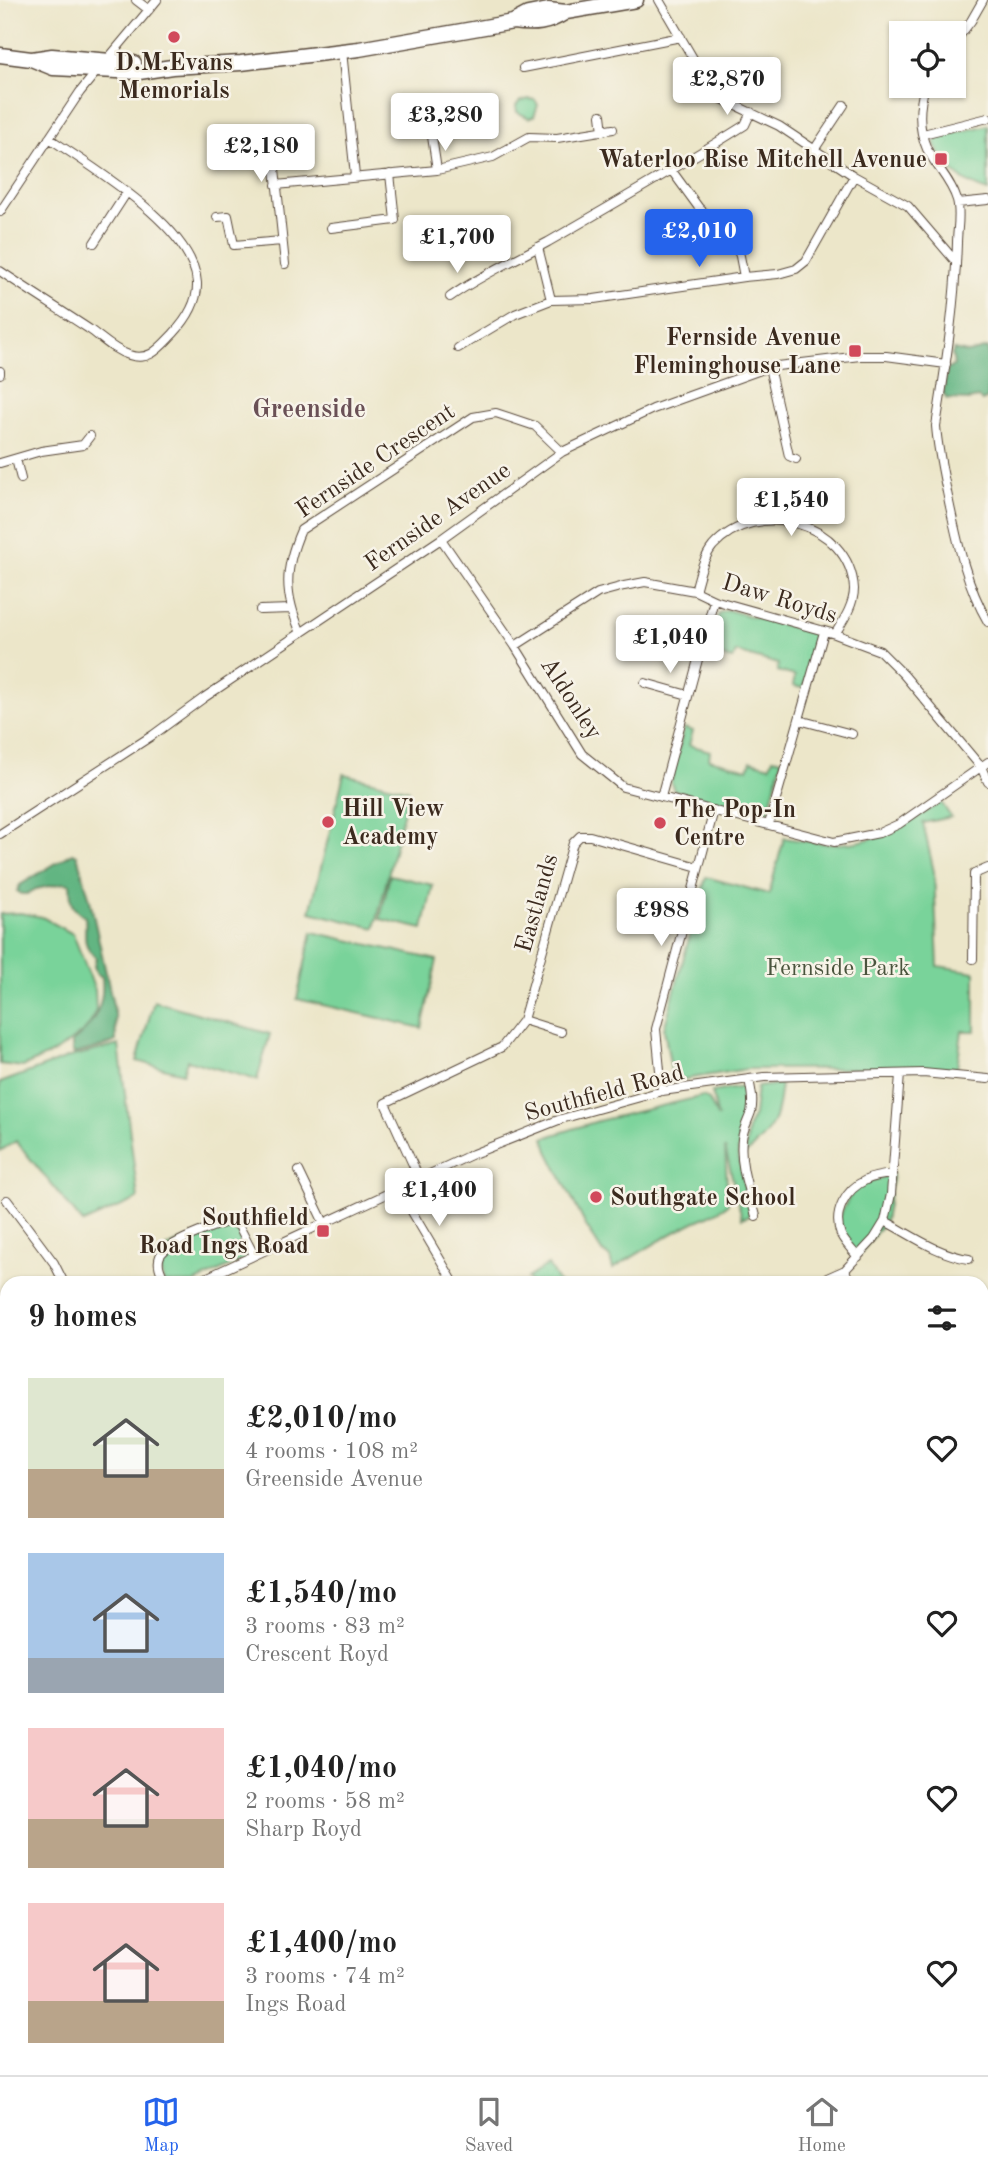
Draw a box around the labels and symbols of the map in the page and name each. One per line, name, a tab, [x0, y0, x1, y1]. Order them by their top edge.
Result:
marker: D.M.Evans Memorials	[166, 29, 182, 45]
place label: D.M.Evans Memorials	[115, 52, 233, 104]
pin: £2,870	[670, 58, 784, 117]
pin: £3,280	[388, 94, 502, 153]
pin: £2,180	[204, 124, 318, 184]
place label: Waterloo Rise Mitchell Avenue	[598, 149, 927, 173]
marker: Waterloo Rise Mitchell Avenue	[933, 151, 949, 167]
pin: £2,010	[642, 210, 756, 269]
pin: £1,700	[400, 216, 514, 275]
place label: Fernside Avenue Fleminghouse Lane	[633, 327, 841, 379]
marker: Fernside Avenue Fleminghouse Lane	[847, 343, 863, 359]
district label: Greenside	[252, 397, 366, 423]
street label: Fernside Crescent	[292, 400, 460, 524]
street label: Fernside Avenue	[361, 459, 515, 577]
pin: £1,540	[734, 478, 848, 538]
street label: Daw Royds	[719, 571, 840, 629]
pin: £1,040	[613, 616, 727, 675]
street label: Aldonley	[535, 654, 606, 745]
place label: Hill View Academy	[342, 798, 445, 850]
place label: The Pop-In Centre	[674, 799, 796, 851]
marker: Hill View Academy	[320, 814, 336, 830]
marker: The Pop-In Centre	[652, 815, 668, 831]
street label: Eastlands	[512, 851, 563, 956]
pin: £988	[620, 888, 702, 948]
park label: Fernside Park	[766, 957, 910, 981]
street label: Southfield Road	[522, 1061, 687, 1127]
pin: £1,400	[382, 1168, 496, 1228]
place label: Southgate School	[610, 1187, 796, 1211]
marker: Southgate School	[588, 1189, 604, 1205]
place label: Southfield Road Ings Road	[139, 1207, 309, 1259]
marker: Southfield Road Ings Road	[315, 1223, 331, 1239]

